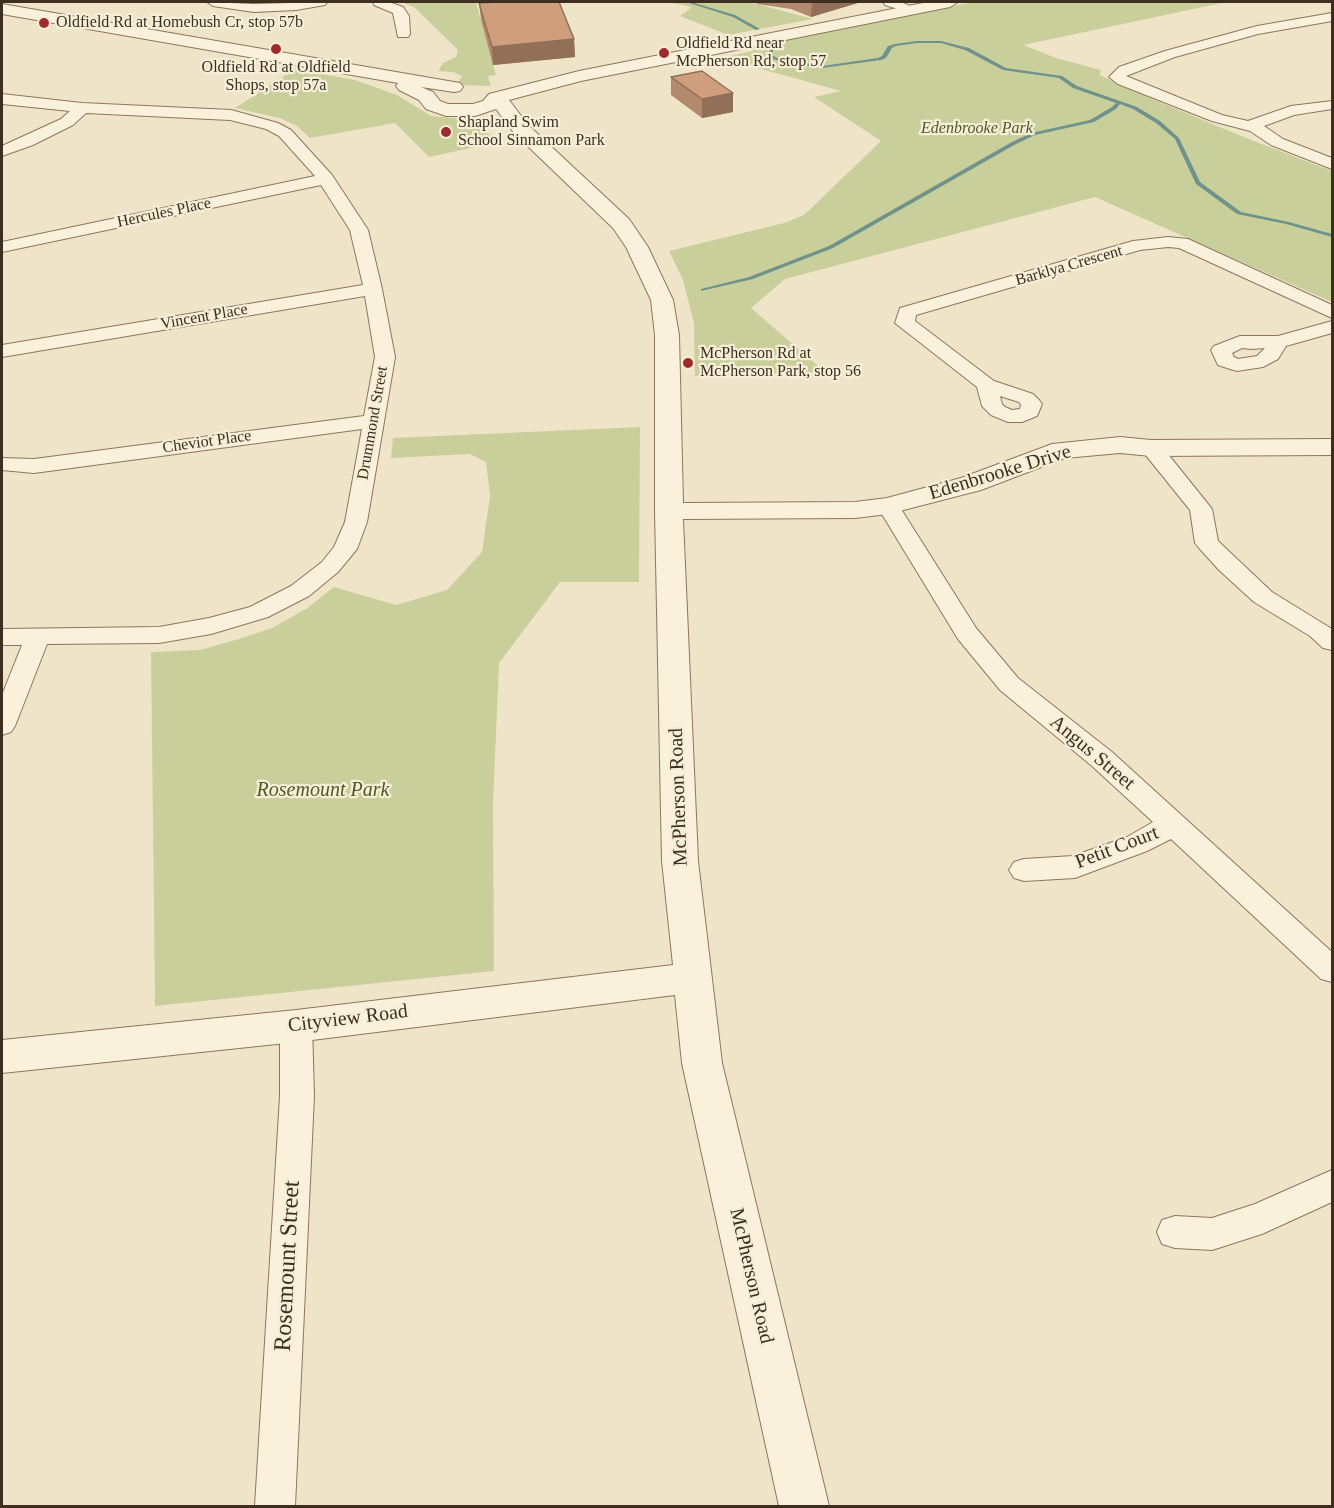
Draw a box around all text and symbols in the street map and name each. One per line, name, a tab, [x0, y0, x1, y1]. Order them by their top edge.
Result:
place label: Oldfield Rd at Homebush Cr, stop 57b	[56, 13, 303, 33]
marker: Oldfield Rd at Homebush Cr, stop 57b	[37, 16, 51, 30]
place label: Oldfield Rd near McPherson Rd, stop 57	[676, 34, 826, 72]
marker: Oldfield Rd at Oldfield Shops, stop 57a	[269, 42, 283, 56]
marker: Oldfield Rd near McPherson Rd, stop 57	[657, 46, 671, 60]
place label: Oldfield Rd at Oldfield Shops, stop 57a	[202, 58, 350, 96]
place label: Shapland Swim School Sinnamon Park	[458, 113, 605, 151]
park label: Edenbrooke Park	[921, 119, 1033, 139]
marker: Shapland Swim School Sinnamon Park	[439, 125, 453, 139]
street label: Hercules Place	[115, 194, 213, 232]
street label: Barklya Crescent	[1013, 242, 1125, 290]
street label: Vincent Place	[159, 300, 249, 334]
place label: McPherson Rd at McPherson Park, stop 56	[700, 344, 861, 382]
marker: McPherson Rd at McPherson Park, stop 56	[681, 356, 695, 370]
street label: Drummond Street	[354, 365, 392, 481]
street label: Cheviot Place	[161, 426, 253, 458]
street label: Edenbrooke Drive	[926, 440, 1074, 506]
street label: Angus Street	[1044, 710, 1140, 796]
street label: McPherson Road	[665, 727, 693, 867]
park label: Rosemount Park	[257, 779, 389, 803]
street label: Petit Court	[1072, 821, 1162, 875]
street label: Cityview Road	[287, 1000, 409, 1038]
street label: Rosemount Street	[269, 1180, 307, 1352]
street label: McPherson Road	[724, 1206, 778, 1346]

